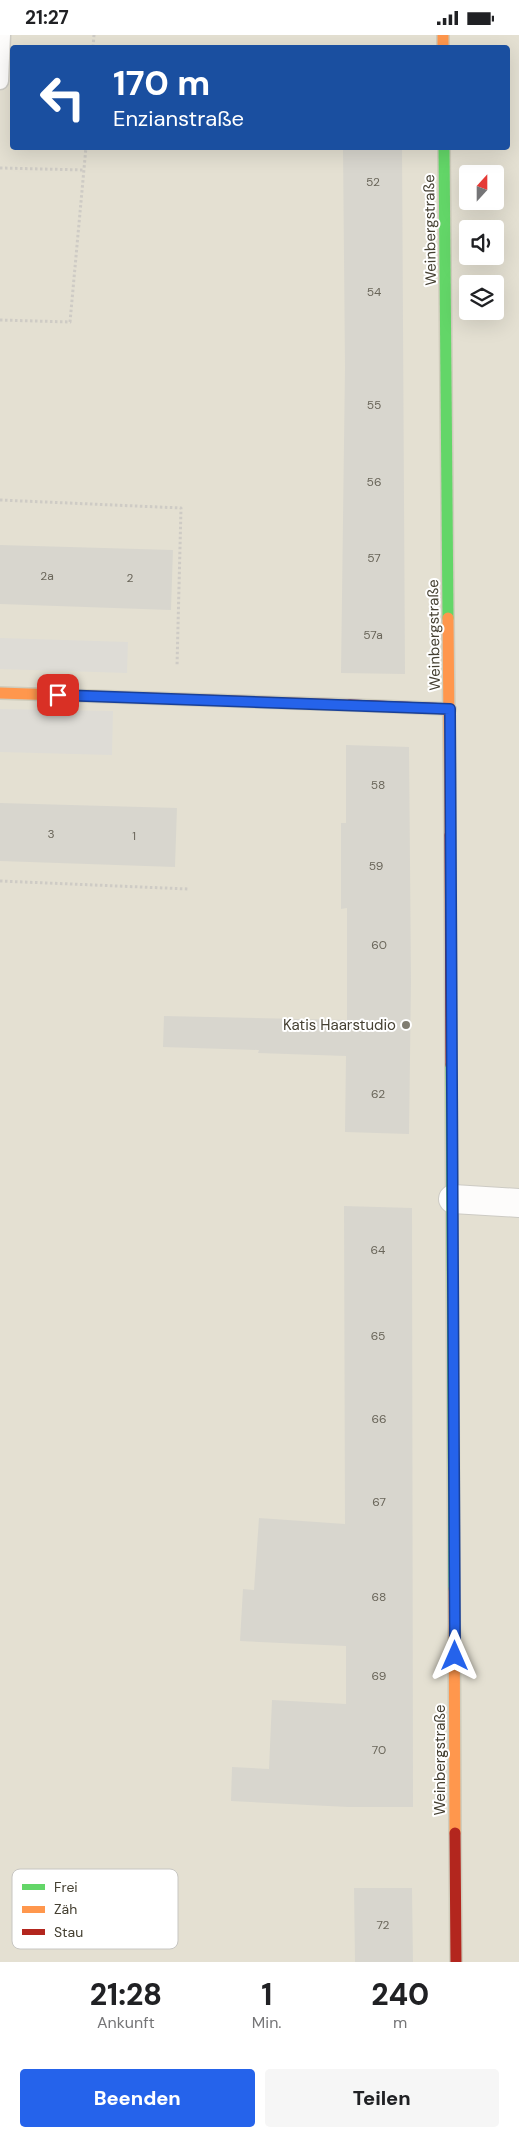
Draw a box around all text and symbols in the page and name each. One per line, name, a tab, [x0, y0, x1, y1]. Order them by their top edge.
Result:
text: 21:27	[25, 5, 69, 30]
text: 170 m	[113, 60, 210, 106]
icon: left	[30, 65, 95, 130]
text: Enzianstraße	[113, 104, 244, 133]
north arrow	[459, 165, 504, 210]
map controls	[459, 165, 504, 320]
house number: 52	[366, 174, 380, 190]
street label: Weinbergstraße	[419, 174, 441, 286]
button: sound	[459, 220, 504, 265]
button: layers	[459, 275, 504, 320]
house number: 54	[367, 284, 381, 300]
house number: 55	[367, 397, 381, 413]
house number: 56	[367, 474, 381, 490]
house number: 57	[367, 550, 381, 566]
house number: 2a	[40, 568, 54, 584]
house number: 2	[127, 570, 134, 586]
street label: Weinbergstraße	[423, 579, 445, 691]
house number: 57a	[363, 627, 383, 643]
pin	[37, 674, 79, 716]
icon: arrive	[44, 681, 72, 709]
house number: 58	[371, 777, 385, 793]
house number: 3	[47, 826, 55, 842]
house number: 1	[132, 828, 136, 844]
house number: 59	[369, 858, 383, 874]
house number: 60	[371, 937, 387, 953]
place label: Katis Haarstudio	[283, 1015, 396, 1035]
marker: Katis Haarstudio	[400, 1019, 412, 1031]
house number: 62	[371, 1086, 385, 1102]
house number: 64	[371, 1242, 385, 1258]
house number: 65	[371, 1328, 385, 1344]
house number: 66	[371, 1411, 387, 1427]
house number: 67	[372, 1494, 386, 1510]
house number: 68	[372, 1589, 386, 1605]
position arrow	[428, 1629, 480, 1681]
house number: 69	[372, 1668, 386, 1684]
street label: Weinbergstraße	[430, 1704, 450, 1816]
house number: 70	[372, 1742, 386, 1758]
legend	[12, 1869, 178, 1949]
text: Frei	[54, 1878, 78, 1896]
text: Zäh	[54, 1900, 77, 1918]
house number: 72	[376, 1917, 390, 1933]
text: Stau	[54, 1923, 83, 1941]
text: 21:28	[90, 1975, 162, 2014]
text: 1	[261, 1975, 272, 2014]
text: 240	[371, 1975, 429, 2014]
text: Ankunft	[97, 2012, 155, 2033]
text: Min.	[252, 2012, 282, 2033]
text: m	[393, 2012, 407, 2033]
button: Beenden	[20, 2069, 255, 2127]
button: Teilen	[265, 2069, 499, 2127]

